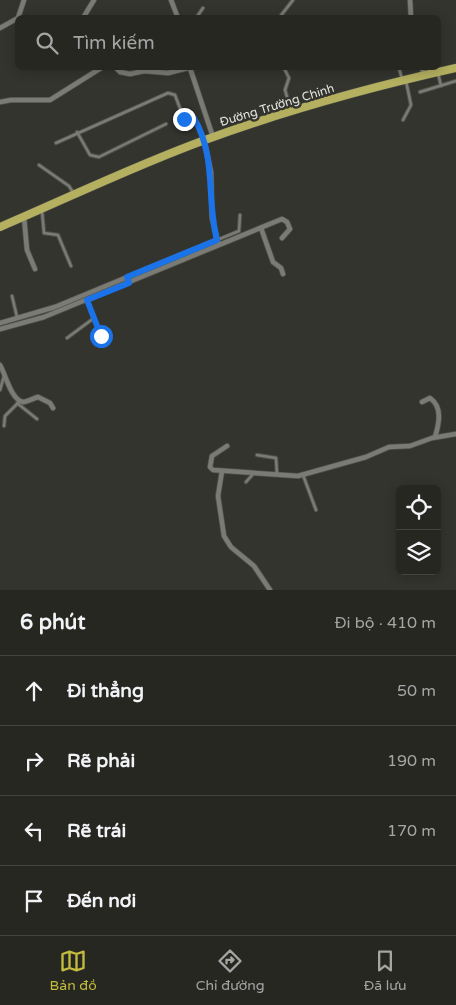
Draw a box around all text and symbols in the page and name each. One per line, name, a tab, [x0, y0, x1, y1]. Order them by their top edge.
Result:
search box	[15, 15, 441, 70]
icon: search	[33, 29, 61, 57]
text: Tìm kiếm	[73, 32, 155, 54]
street label: Đường Trường Chinh	[218, 81, 336, 129]
route end	[173, 108, 196, 131]
route start	[90, 325, 113, 348]
map controls	[396, 485, 441, 575]
button: locate	[396, 485, 441, 530]
button: layers	[396, 530, 441, 575]
text: 6 phút	[20, 610, 85, 635]
text: Đi bộ · 410 m	[335, 613, 436, 633]
icon: ahead	[20, 677, 48, 705]
text: Đi thẳng	[67, 680, 144, 702]
text: 50 m	[397, 681, 436, 701]
icon: right	[20, 747, 48, 775]
text: Rẽ phải	[67, 750, 135, 772]
text: 190 m	[387, 751, 436, 771]
icon: left	[20, 817, 48, 845]
text: Rẽ trái	[67, 820, 126, 842]
text: 170 m	[387, 821, 436, 841]
icon: arrive	[20, 887, 48, 915]
text: Đến nơi	[67, 890, 136, 912]
tab: Bản đồ	[50, 947, 97, 994]
tab: Chỉ đường	[196, 947, 265, 994]
tab: Đã lưu	[364, 947, 406, 994]

